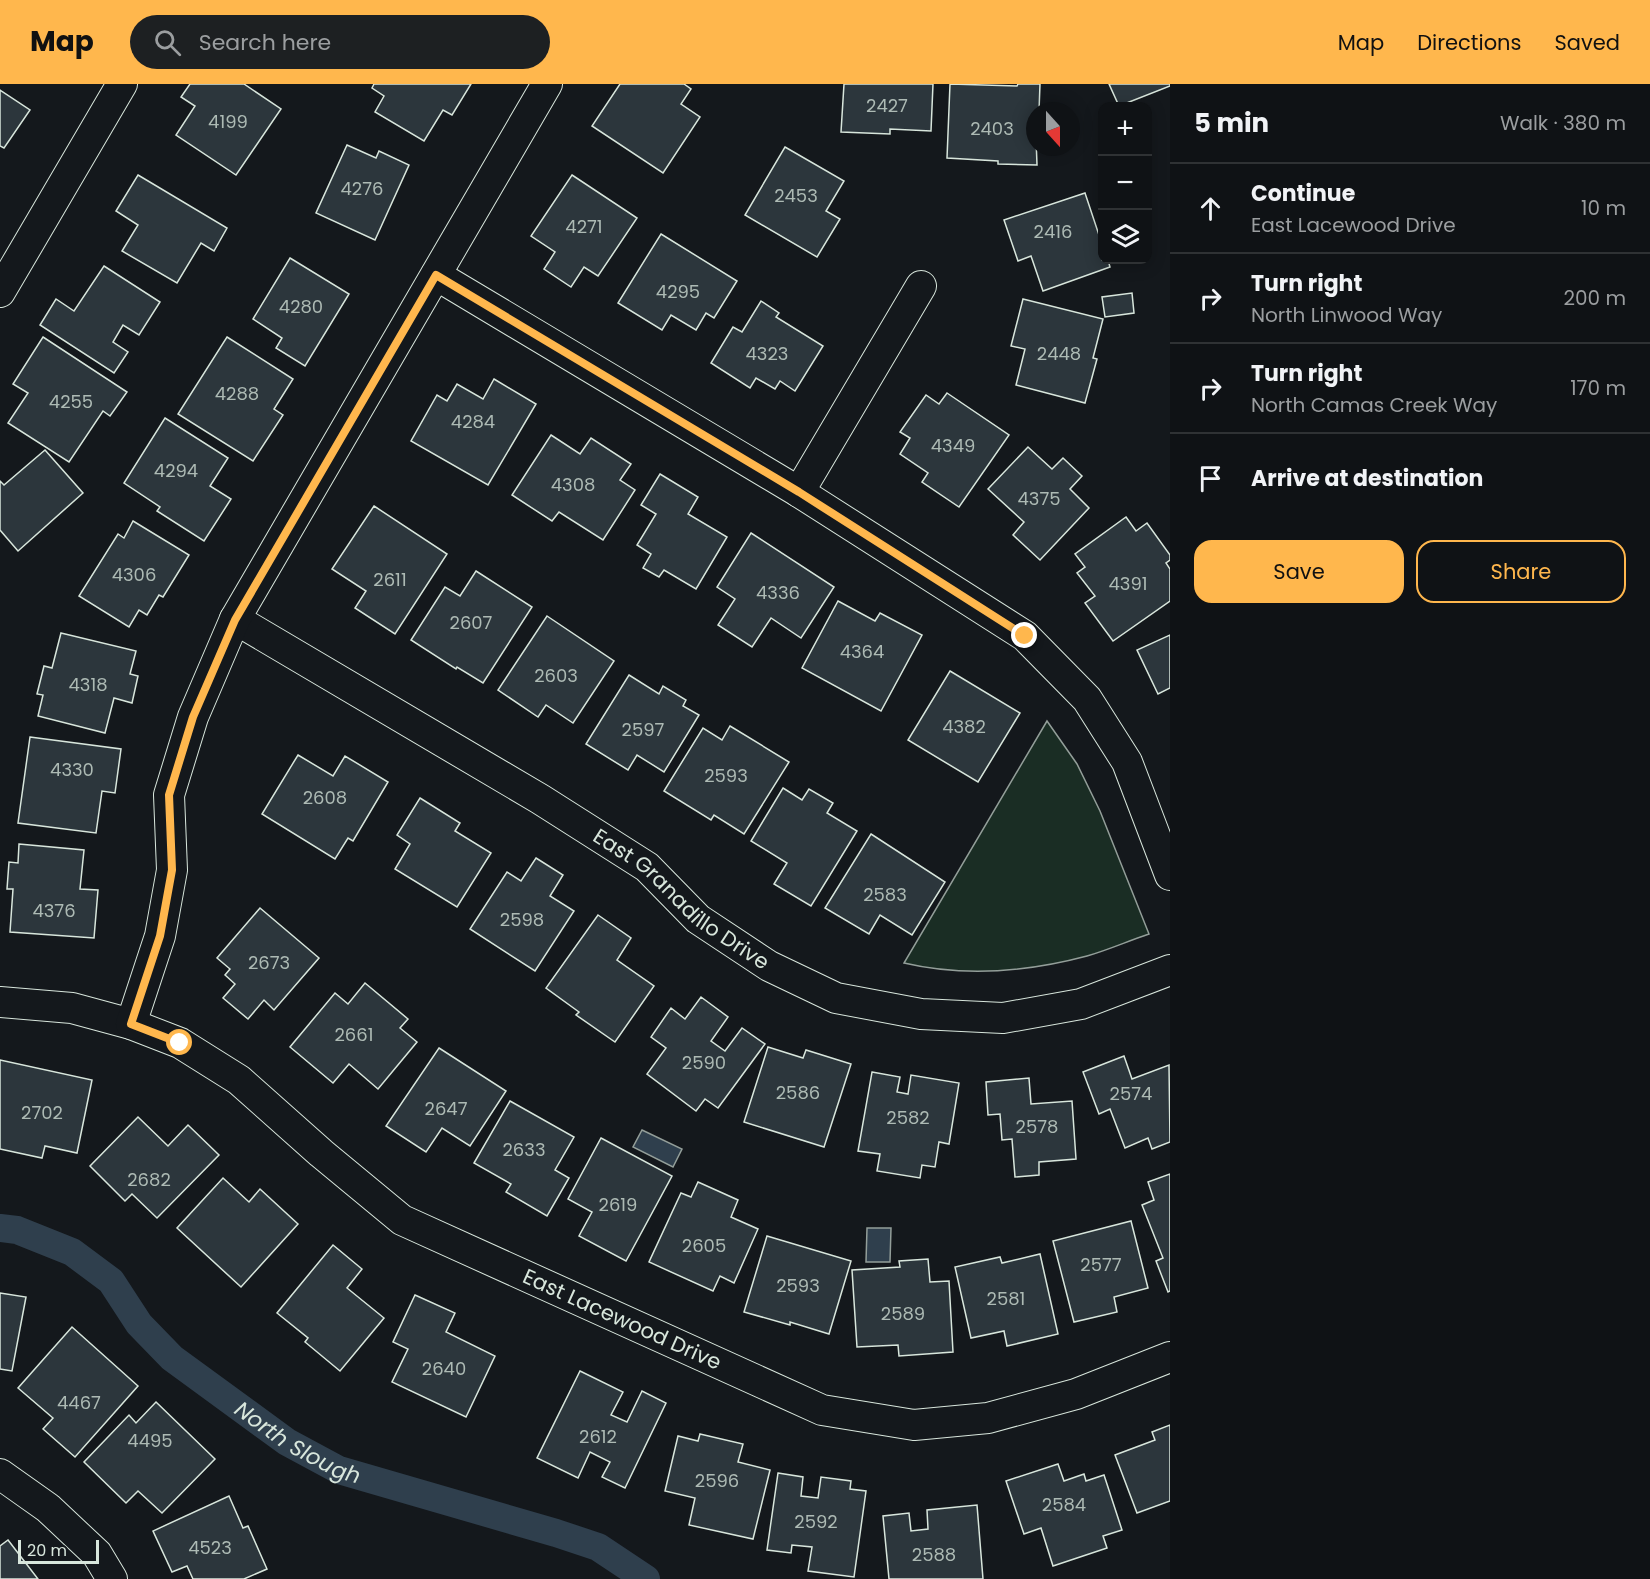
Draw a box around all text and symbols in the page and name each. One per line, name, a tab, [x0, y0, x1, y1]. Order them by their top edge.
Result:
search box	[130, 15, 550, 69]
text: Map	[30, 22, 94, 61]
icon: search	[151, 26, 184, 59]
text: Search here	[199, 27, 331, 58]
text: Map	[1338, 28, 1384, 57]
text: Directions	[1417, 28, 1521, 57]
text: Saved	[1554, 28, 1620, 57]
house number: 2427	[866, 93, 908, 118]
north arrow	[1026, 102, 1080, 156]
map controls	[1098, 102, 1152, 264]
button: +	[1098, 102, 1152, 156]
text: 5 min	[1194, 105, 1269, 141]
house number: 4199	[208, 109, 248, 134]
text: Walk · 380 m	[1500, 109, 1626, 137]
house number: 2403	[970, 116, 1014, 141]
button: −	[1098, 156, 1152, 210]
house number: 4276	[341, 176, 383, 201]
text: Continue	[1251, 178, 1355, 209]
house number: 2453	[774, 183, 818, 208]
icon: ahead	[1194, 192, 1227, 225]
text: 10 m	[1581, 194, 1626, 222]
button: layers	[1098, 210, 1152, 264]
text: East Lacewood Drive	[1251, 211, 1456, 239]
house number: 4271	[565, 214, 603, 239]
house number: 2416	[1034, 219, 1072, 244]
text: Turn right	[1251, 268, 1362, 299]
house number: 4295	[656, 279, 700, 304]
icon: right	[1194, 282, 1227, 315]
text: 200 m	[1563, 284, 1626, 312]
house number: 4280	[279, 294, 323, 319]
text: North Linwood Way	[1251, 301, 1442, 329]
house number: 4323	[746, 341, 788, 366]
house number: 2448	[1037, 341, 1081, 366]
text: Turn right	[1251, 358, 1362, 389]
icon: right	[1194, 372, 1227, 405]
text: 170 m	[1570, 374, 1626, 402]
house number: 4288	[215, 381, 259, 406]
house number: 4255	[49, 389, 93, 414]
text: North Camas Creek Way	[1251, 391, 1497, 419]
house number: 4284	[451, 409, 495, 434]
house number: 4349	[931, 433, 975, 458]
house number: 4294	[154, 458, 198, 483]
icon: arrive	[1194, 462, 1227, 495]
text: Arrive at destination	[1251, 463, 1483, 494]
house number: 4308	[551, 472, 595, 497]
house number: 4375	[1017, 486, 1061, 511]
button: Save	[1194, 540, 1404, 603]
button: Share	[1416, 540, 1626, 603]
house number: 4306	[112, 562, 156, 587]
house number: 2611	[373, 567, 407, 592]
house number: 4391	[1108, 571, 1148, 596]
house number: 4336	[756, 580, 800, 605]
house number: 2607	[450, 610, 493, 635]
route end	[1011, 622, 1037, 648]
house number: 4364	[840, 639, 884, 664]
house number: 2603	[534, 663, 578, 688]
house number: 4318	[68, 672, 108, 697]
house number: 4382	[942, 714, 986, 739]
house number: 2597	[622, 717, 665, 742]
house number: 4330	[50, 757, 94, 782]
house number: 2593	[704, 763, 748, 788]
house number: 2608	[303, 785, 347, 810]
street label: East Granadillo Drive	[588, 821, 775, 976]
house number: 2583	[863, 882, 907, 907]
house number: 4376	[32, 898, 76, 923]
house number: 2598	[500, 907, 544, 932]
house number: 2673	[248, 950, 290, 975]
house number: 2661	[335, 1022, 373, 1047]
route start	[166, 1029, 192, 1055]
house number: 2590	[682, 1050, 726, 1075]
house number: 2586	[776, 1080, 820, 1105]
house number: 2574	[1110, 1081, 1152, 1106]
house number: 2647	[425, 1096, 468, 1121]
house number: 2702	[21, 1100, 63, 1125]
house number: 2582	[886, 1105, 930, 1130]
house number: 2578	[1016, 1114, 1058, 1139]
house number: 2633	[503, 1137, 545, 1162]
house number: 2682	[127, 1167, 171, 1192]
house number: 2619	[599, 1192, 637, 1217]
house number: 2605	[682, 1233, 726, 1258]
house number: 2577	[1080, 1252, 1122, 1277]
street label: East Lacewood Drive	[518, 1262, 726, 1377]
house number: 2593	[776, 1273, 820, 1298]
house number: 2581	[987, 1286, 1025, 1311]
house number: 2589	[881, 1301, 925, 1326]
house number: 2640	[422, 1356, 466, 1381]
house number: 4467	[57, 1390, 101, 1415]
water label: North Slough	[228, 1394, 364, 1491]
house number: 2612	[579, 1424, 617, 1449]
house number: 4495	[127, 1428, 173, 1453]
house number: 2596	[695, 1468, 739, 1493]
house number: 2584	[1042, 1492, 1086, 1517]
house number: 2592	[794, 1509, 838, 1534]
house number: 4523	[188, 1535, 232, 1560]
scale bar	[18, 1537, 99, 1564]
text: 20 m	[27, 1539, 67, 1562]
house number: 2588	[912, 1542, 956, 1567]

